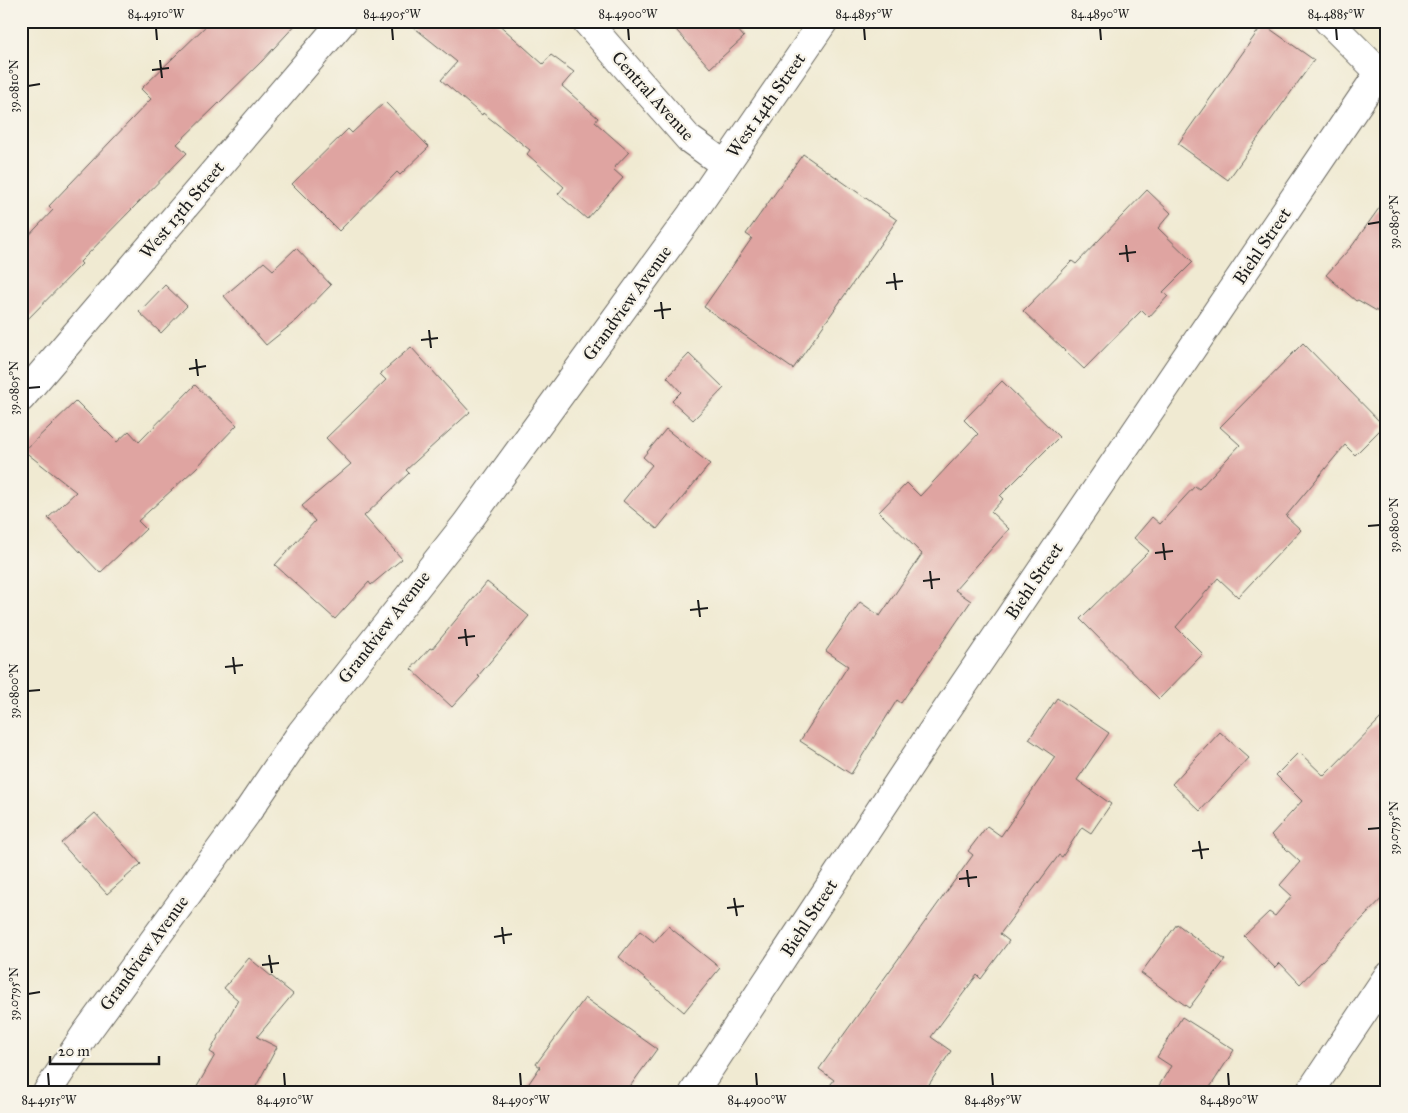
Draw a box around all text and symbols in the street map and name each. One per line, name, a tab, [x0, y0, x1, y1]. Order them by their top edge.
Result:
text: 84.4910°W	[128, 7, 185, 21]
text: 84.4905°W	[363, 7, 421, 21]
text: 84.4900°W	[599, 7, 658, 21]
text: 84.4895°W	[836, 7, 893, 21]
text: 84.4890°W	[1071, 7, 1130, 21]
text: 84.4885°W	[1308, 7, 1365, 21]
street label: Central Avenue	[607, 47, 699, 145]
street label: West 14th Street	[722, 48, 811, 162]
text: 39.0810°N	[7, 59, 21, 113]
street label: West 13th Street	[135, 157, 229, 263]
text: 39.0805°N	[1387, 195, 1401, 249]
street label: Biehl Street	[1228, 203, 1296, 288]
street label: Grandview Avenue	[578, 241, 676, 365]
text: 39.0805°N	[7, 361, 21, 415]
text: 39.0800°N	[1387, 497, 1401, 553]
street label: Biehl Street	[1000, 538, 1068, 623]
street label: Grandview Avenue	[333, 566, 435, 688]
text: 39.0800°N	[7, 663, 21, 719]
text: 39.0795°N	[1387, 801, 1401, 855]
street label: Biehl Street	[776, 875, 842, 961]
street label: Grandview Avenue	[95, 891, 193, 1015]
text: 39.0795°N	[7, 967, 21, 1021]
scale bar	[50, 1033, 159, 1065]
text: 20 m	[58, 1042, 90, 1060]
text: 84.4915°W	[22, 1093, 77, 1107]
text: 84.4910°W	[257, 1093, 314, 1107]
text: 84.4905°W	[492, 1093, 550, 1107]
text: 84.4900°W	[728, 1093, 787, 1107]
text: 84.4895°W	[965, 1093, 1022, 1107]
text: 84.4890°W	[1200, 1093, 1259, 1107]

